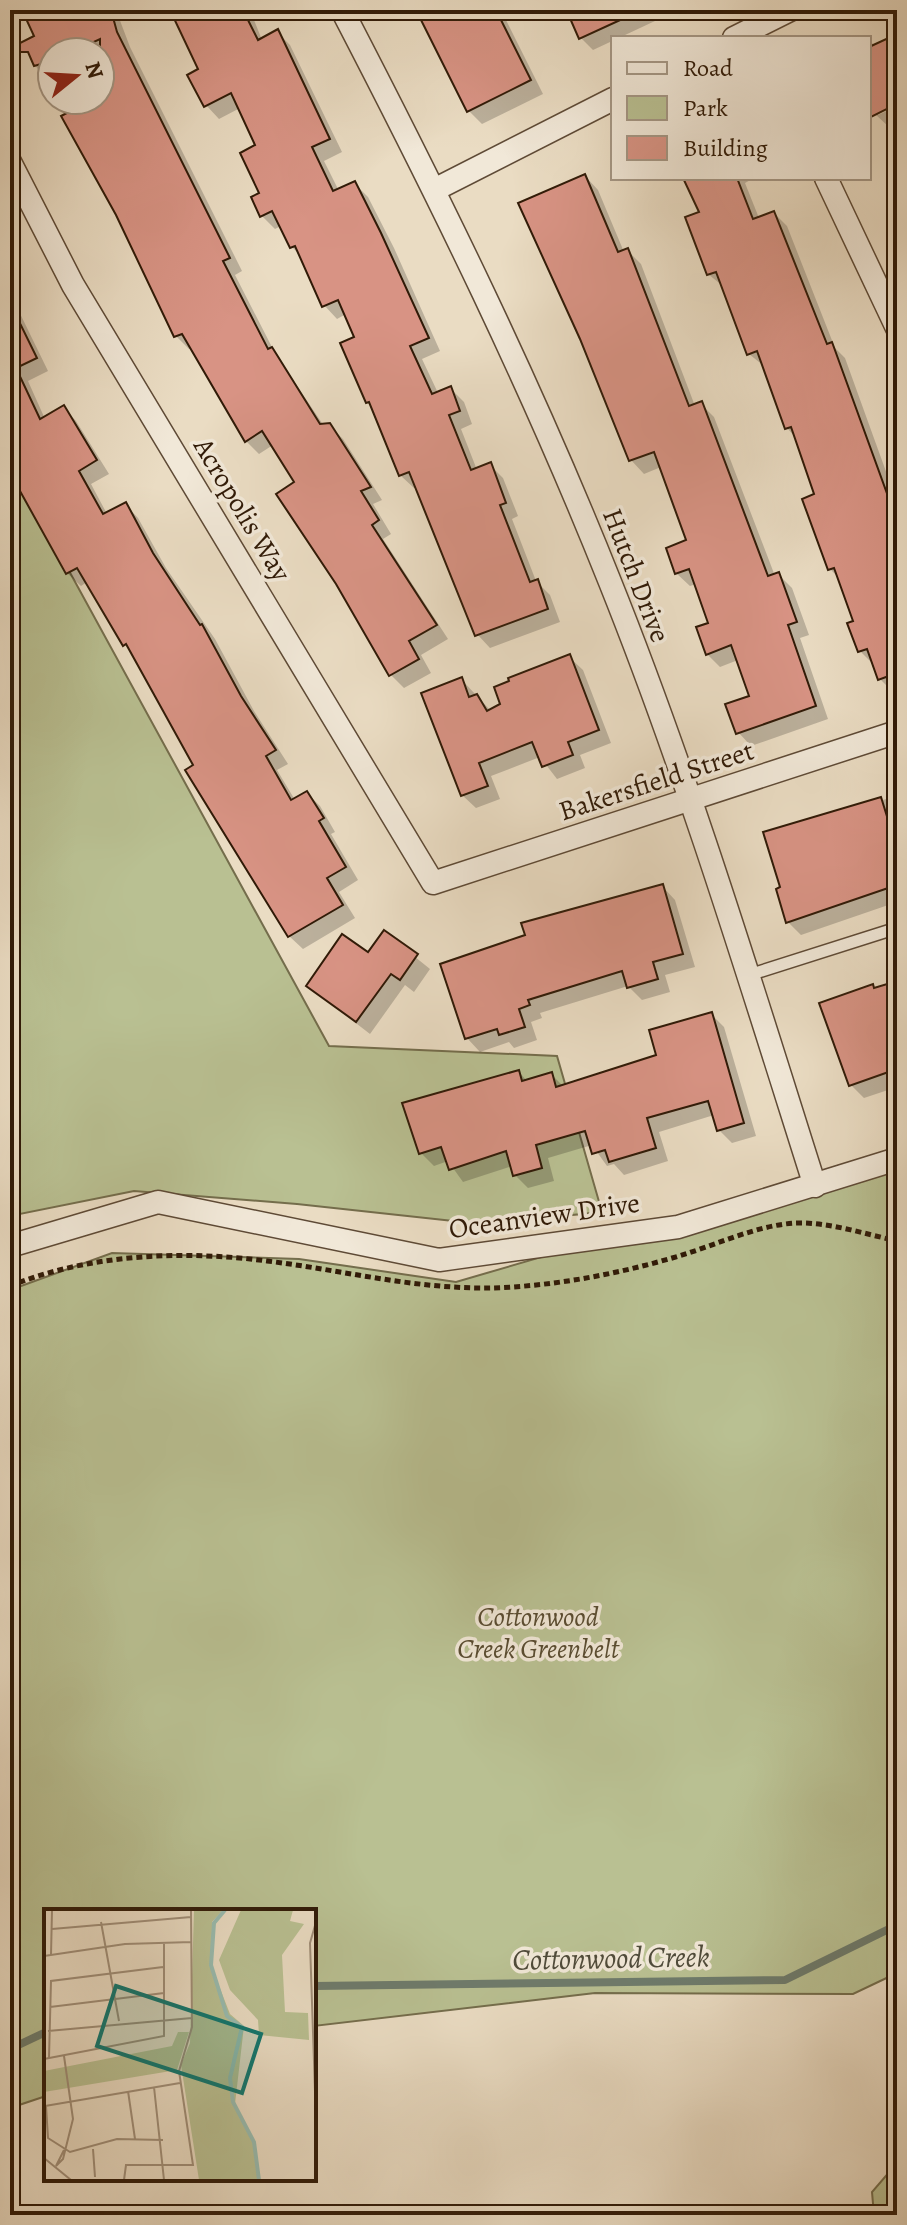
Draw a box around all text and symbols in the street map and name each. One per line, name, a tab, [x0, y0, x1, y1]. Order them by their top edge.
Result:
north arrow	[36, 36, 116, 116]
legend	[611, 36, 871, 180]
text: Road	[683, 52, 733, 84]
text: N	[77, 58, 111, 82]
text: Park	[683, 92, 728, 124]
text: Building	[683, 132, 768, 164]
street label: Acropolis Way	[184, 430, 300, 589]
street label: Hutch Drive	[593, 503, 679, 648]
street label: Bakersfield Street	[554, 732, 759, 830]
street label: Oceanview Drive	[446, 1184, 642, 1248]
park label: Cottonwood Creek Greenbelt	[457, 1598, 620, 1668]
inset map	[44, 1909, 316, 2181]
water label: Cottonwood Creek	[512, 1936, 710, 1980]

